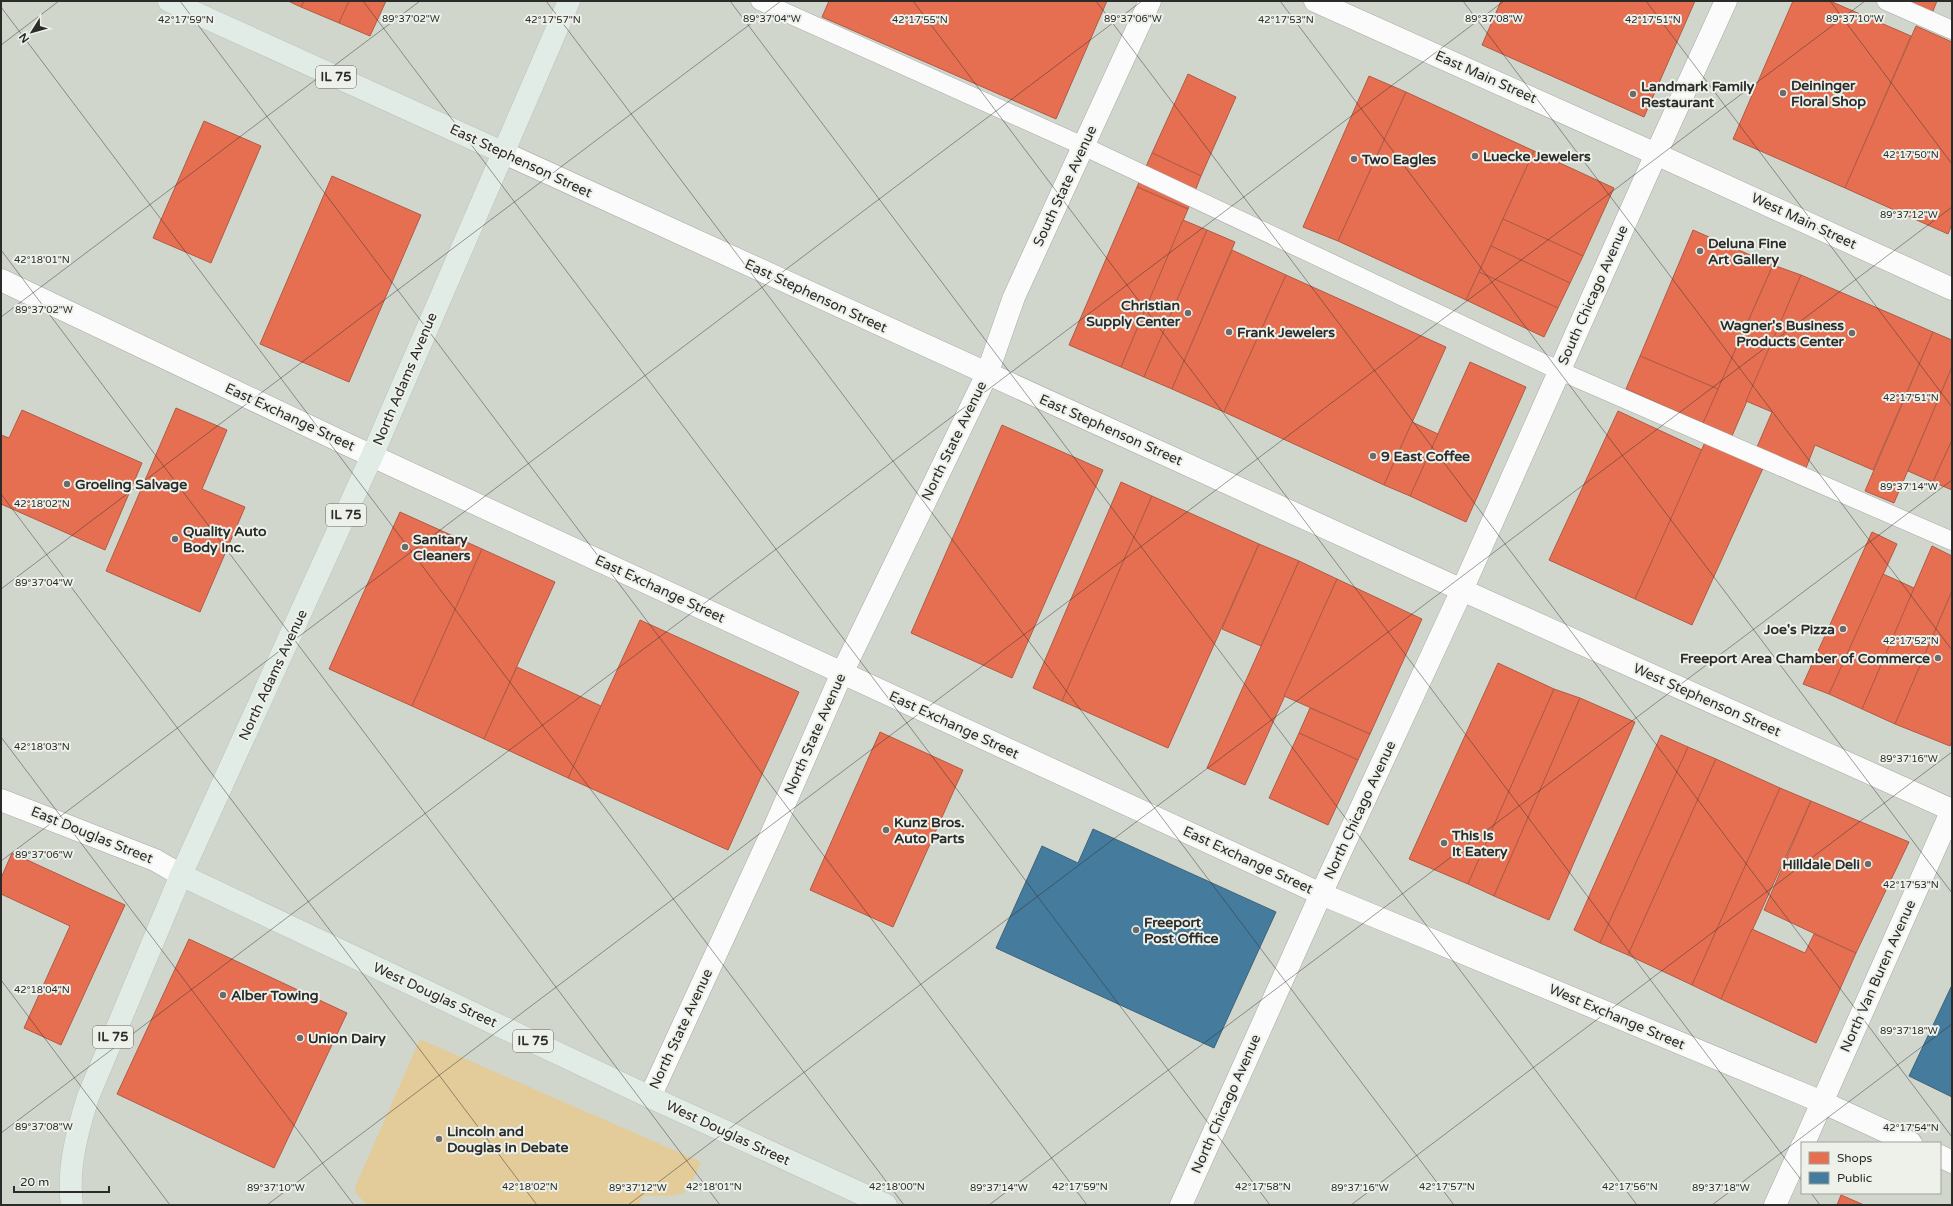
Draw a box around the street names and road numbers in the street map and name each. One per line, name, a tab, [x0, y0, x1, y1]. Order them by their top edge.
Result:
street label: East Main Street	[1433, 47, 1540, 107]
road number: IL 75	[316, 66, 356, 88]
street label: East Stephenson Street	[447, 121, 595, 202]
street label: South State Avenue	[1030, 123, 1101, 249]
street label: West Main Street	[1749, 189, 1860, 253]
street label: South Chicago Avenue	[1554, 222, 1632, 368]
street label: East Stephenson Street	[742, 256, 890, 337]
street label: North Adams Avenue	[369, 310, 441, 448]
street label: North State Avenue	[918, 378, 990, 503]
street label: East Exchange Street	[222, 379, 358, 455]
street label: East Stephenson Street	[1037, 391, 1186, 470]
road number: IL 75	[326, 504, 366, 526]
street label: East Exchange Street	[592, 551, 728, 627]
street label: North Adams Avenue	[235, 607, 311, 743]
street label: West Stephenson Street	[1631, 660, 1784, 741]
street label: North State Avenue	[781, 671, 849, 797]
street label: East Exchange Street	[886, 687, 1022, 763]
street label: North Chicago Avenue	[1320, 738, 1400, 882]
street label: East Douglas Street	[28, 803, 156, 868]
street label: East Exchange Street	[1180, 822, 1316, 898]
street label: North Van Buren Avenue	[1837, 897, 1919, 1055]
street label: West Douglas Street	[370, 959, 500, 1031]
street label: North State Avenue	[646, 966, 716, 1092]
street label: West Exchange Street	[1546, 981, 1688, 1054]
road number: IL 75	[93, 1026, 133, 1048]
road number: IL 75	[513, 1030, 553, 1052]
street label: North Chicago Avenue	[1188, 1032, 1264, 1176]
street label: West Douglas Street	[663, 1097, 793, 1169]

